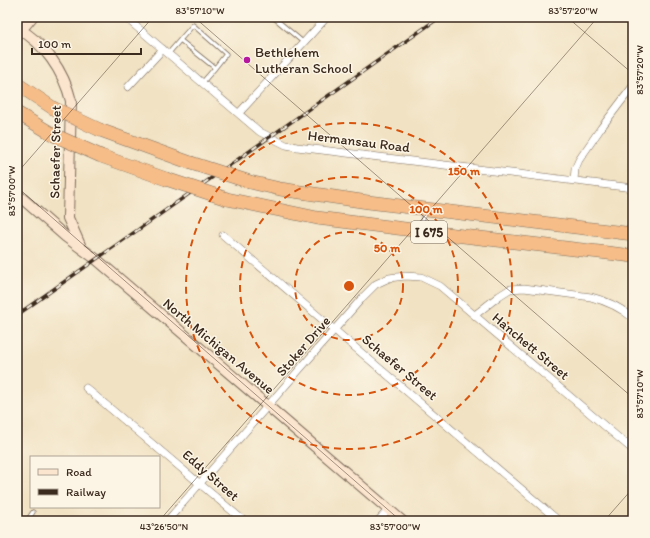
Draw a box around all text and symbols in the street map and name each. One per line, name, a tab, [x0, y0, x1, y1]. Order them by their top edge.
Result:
text: 83°57'10"W	[176, 4, 225, 17]
text: 83°57'20"W	[548, 4, 598, 17]
scale bar	[32, 30, 141, 56]
text: 100 m	[38, 37, 71, 51]
place label: Bethlehem Lutheran School	[255, 44, 353, 77]
text: 83°57'20"W	[633, 45, 646, 95]
marker: Bethlehem Lutheran School	[242, 55, 252, 65]
street label: Schaefer Street	[46, 105, 65, 199]
street label: Hermansau Road	[307, 127, 411, 156]
text: 150 m	[448, 164, 481, 178]
text: 83°57'00"W	[5, 165, 18, 216]
text: 100 m	[409, 202, 443, 216]
road number: I 675	[411, 221, 447, 243]
text: 50 m	[374, 241, 401, 255]
centre of rings	[342, 279, 356, 293]
street label: North Michigan Avenue	[160, 295, 278, 398]
street label: Hanchett Street	[489, 309, 573, 384]
street label: Stoker Drive	[273, 312, 334, 380]
street label: Schaefer Street	[358, 331, 441, 404]
text: 83°57'10"W	[633, 369, 646, 418]
street label: Eddy Street	[179, 446, 243, 505]
legend	[30, 456, 160, 508]
text: Road	[66, 465, 92, 479]
text: Railway	[66, 485, 106, 499]
text: 43°26'50"N	[140, 520, 189, 533]
text: 83°57'00"W	[370, 520, 421, 533]

